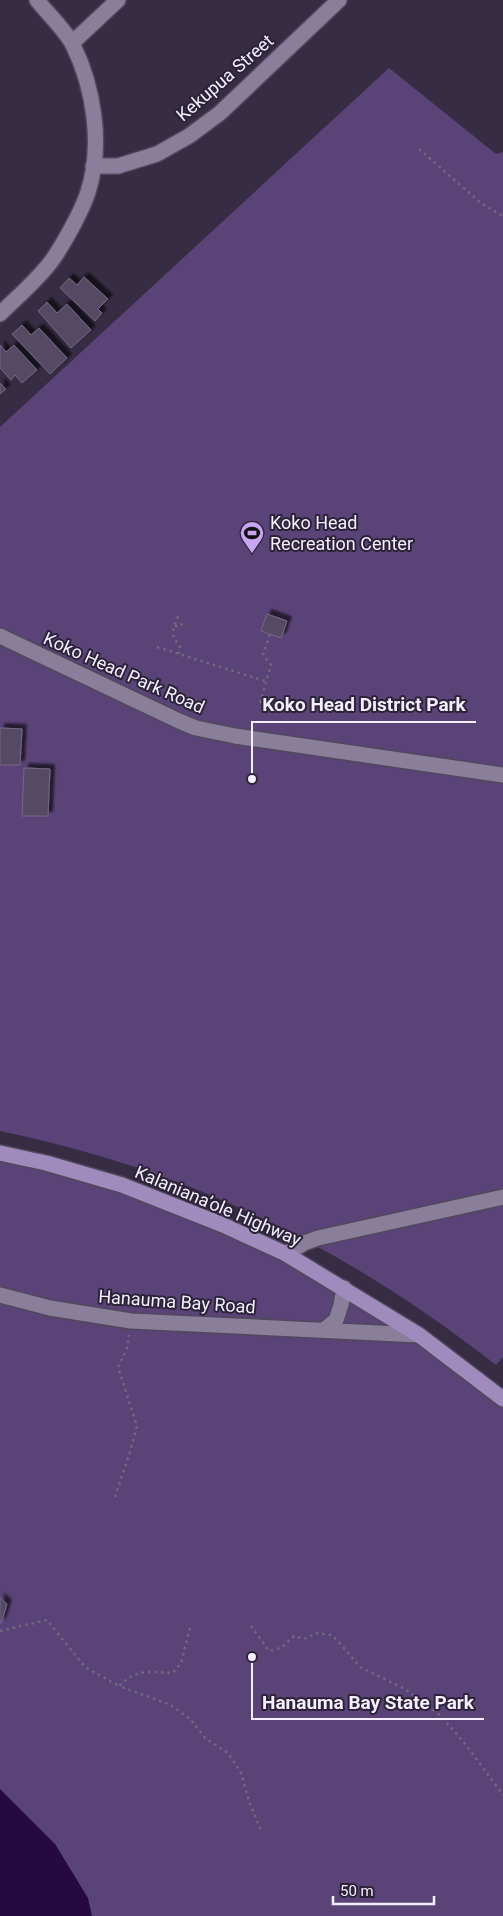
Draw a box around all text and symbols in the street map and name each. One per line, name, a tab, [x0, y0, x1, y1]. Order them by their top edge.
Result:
street label: Kekupua Street	[172, 30, 277, 125]
place label: Koko Head Recreation Center	[270, 512, 413, 554]
sports icon: Koko Head Recreation Center	[239, 520, 265, 554]
street label: Koko Head Park Road	[40, 628, 208, 718]
callout: Koko Head District Park	[252, 688, 476, 722]
text: Koko Head District Park	[262, 693, 467, 716]
street label: Kalaniana’ole Highway	[132, 1161, 305, 1250]
street label: Hanauma Bay Road	[98, 1286, 256, 1317]
callout: Hanauma Bay State Park	[252, 1685, 484, 1719]
text: Hanauma Bay State Park	[262, 1691, 475, 1714]
scale bar	[333, 1874, 434, 1906]
text: 50 m	[340, 1882, 374, 1900]

